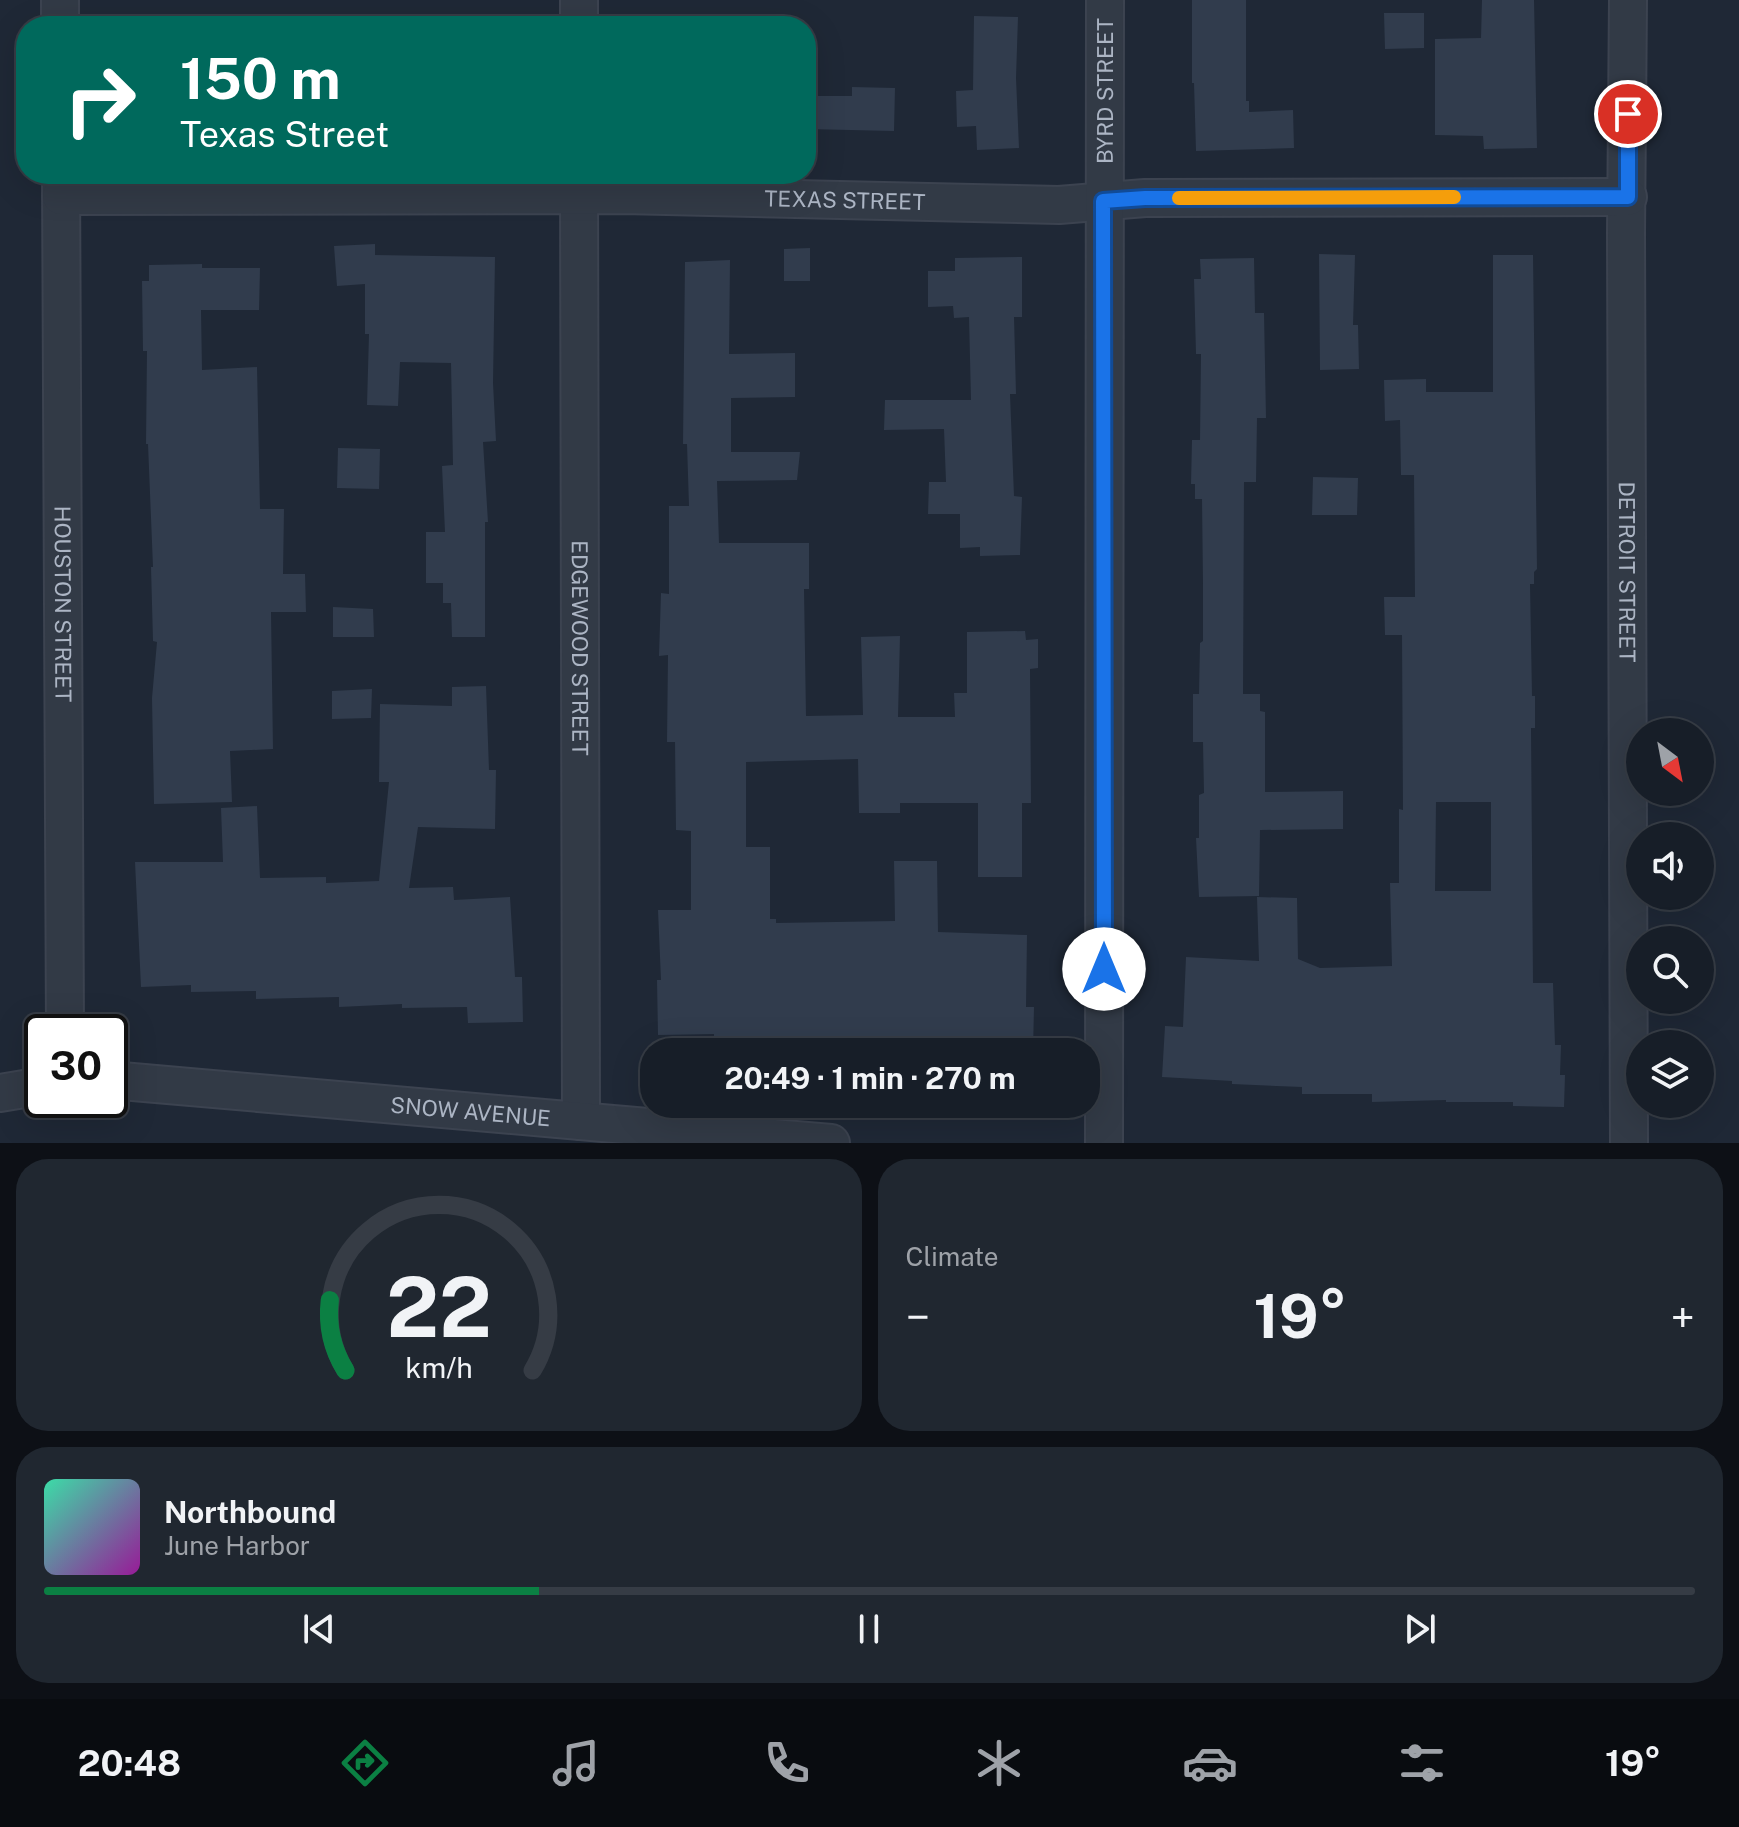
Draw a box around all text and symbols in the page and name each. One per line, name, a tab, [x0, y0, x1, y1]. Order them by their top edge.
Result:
street label: BYRD STREET	[1092, 18, 1118, 164]
text: 150 m	[180, 46, 341, 112]
icon: right	[48, 48, 152, 152]
pin	[1594, 80, 1662, 148]
icon: arrive	[1606, 92, 1650, 136]
text: Texas Street	[180, 113, 389, 155]
street label: TEXAS STREET	[764, 185, 926, 215]
street label: DETROIT STREET	[1614, 481, 1640, 663]
street label: HOUSTON STREET	[50, 506, 76, 702]
street label: EDGEWOOD STREET	[567, 540, 593, 756]
north arrow	[1626, 718, 1714, 806]
map controls	[1626, 718, 1714, 1118]
button: sound	[1626, 822, 1714, 910]
button: search	[1626, 926, 1714, 1014]
position arrow	[1062, 927, 1146, 1011]
speed limit sign: 30	[24, 1014, 128, 1118]
button: layers	[1626, 1030, 1714, 1118]
text: 20:49 · 1 min · 270 m	[724, 1060, 1016, 1096]
street label: SNOW AVENUE	[389, 1092, 552, 1131]
text: Climate	[906, 1241, 999, 1272]
text: 22	[386, 1258, 492, 1356]
text: 19°	[1253, 1281, 1347, 1352]
text: −	[906, 1291, 930, 1343]
text: +	[1671, 1291, 1695, 1343]
text: km/h	[405, 1351, 472, 1384]
text: Northbound	[164, 1494, 336, 1530]
text: June Harbor	[164, 1530, 310, 1561]
icon: previous	[297, 1607, 341, 1651]
icon: pause	[847, 1607, 891, 1651]
icon: next	[1398, 1607, 1442, 1651]
icon: directions	[337, 1735, 393, 1791]
icon: music	[548, 1735, 604, 1791]
icon: phone	[759, 1735, 815, 1791]
icon: climate	[971, 1735, 1027, 1791]
icon: car	[1182, 1735, 1238, 1791]
icon: filters	[1394, 1735, 1450, 1791]
text: 20:48	[78, 1742, 181, 1784]
text: 19°	[1605, 1742, 1661, 1784]

